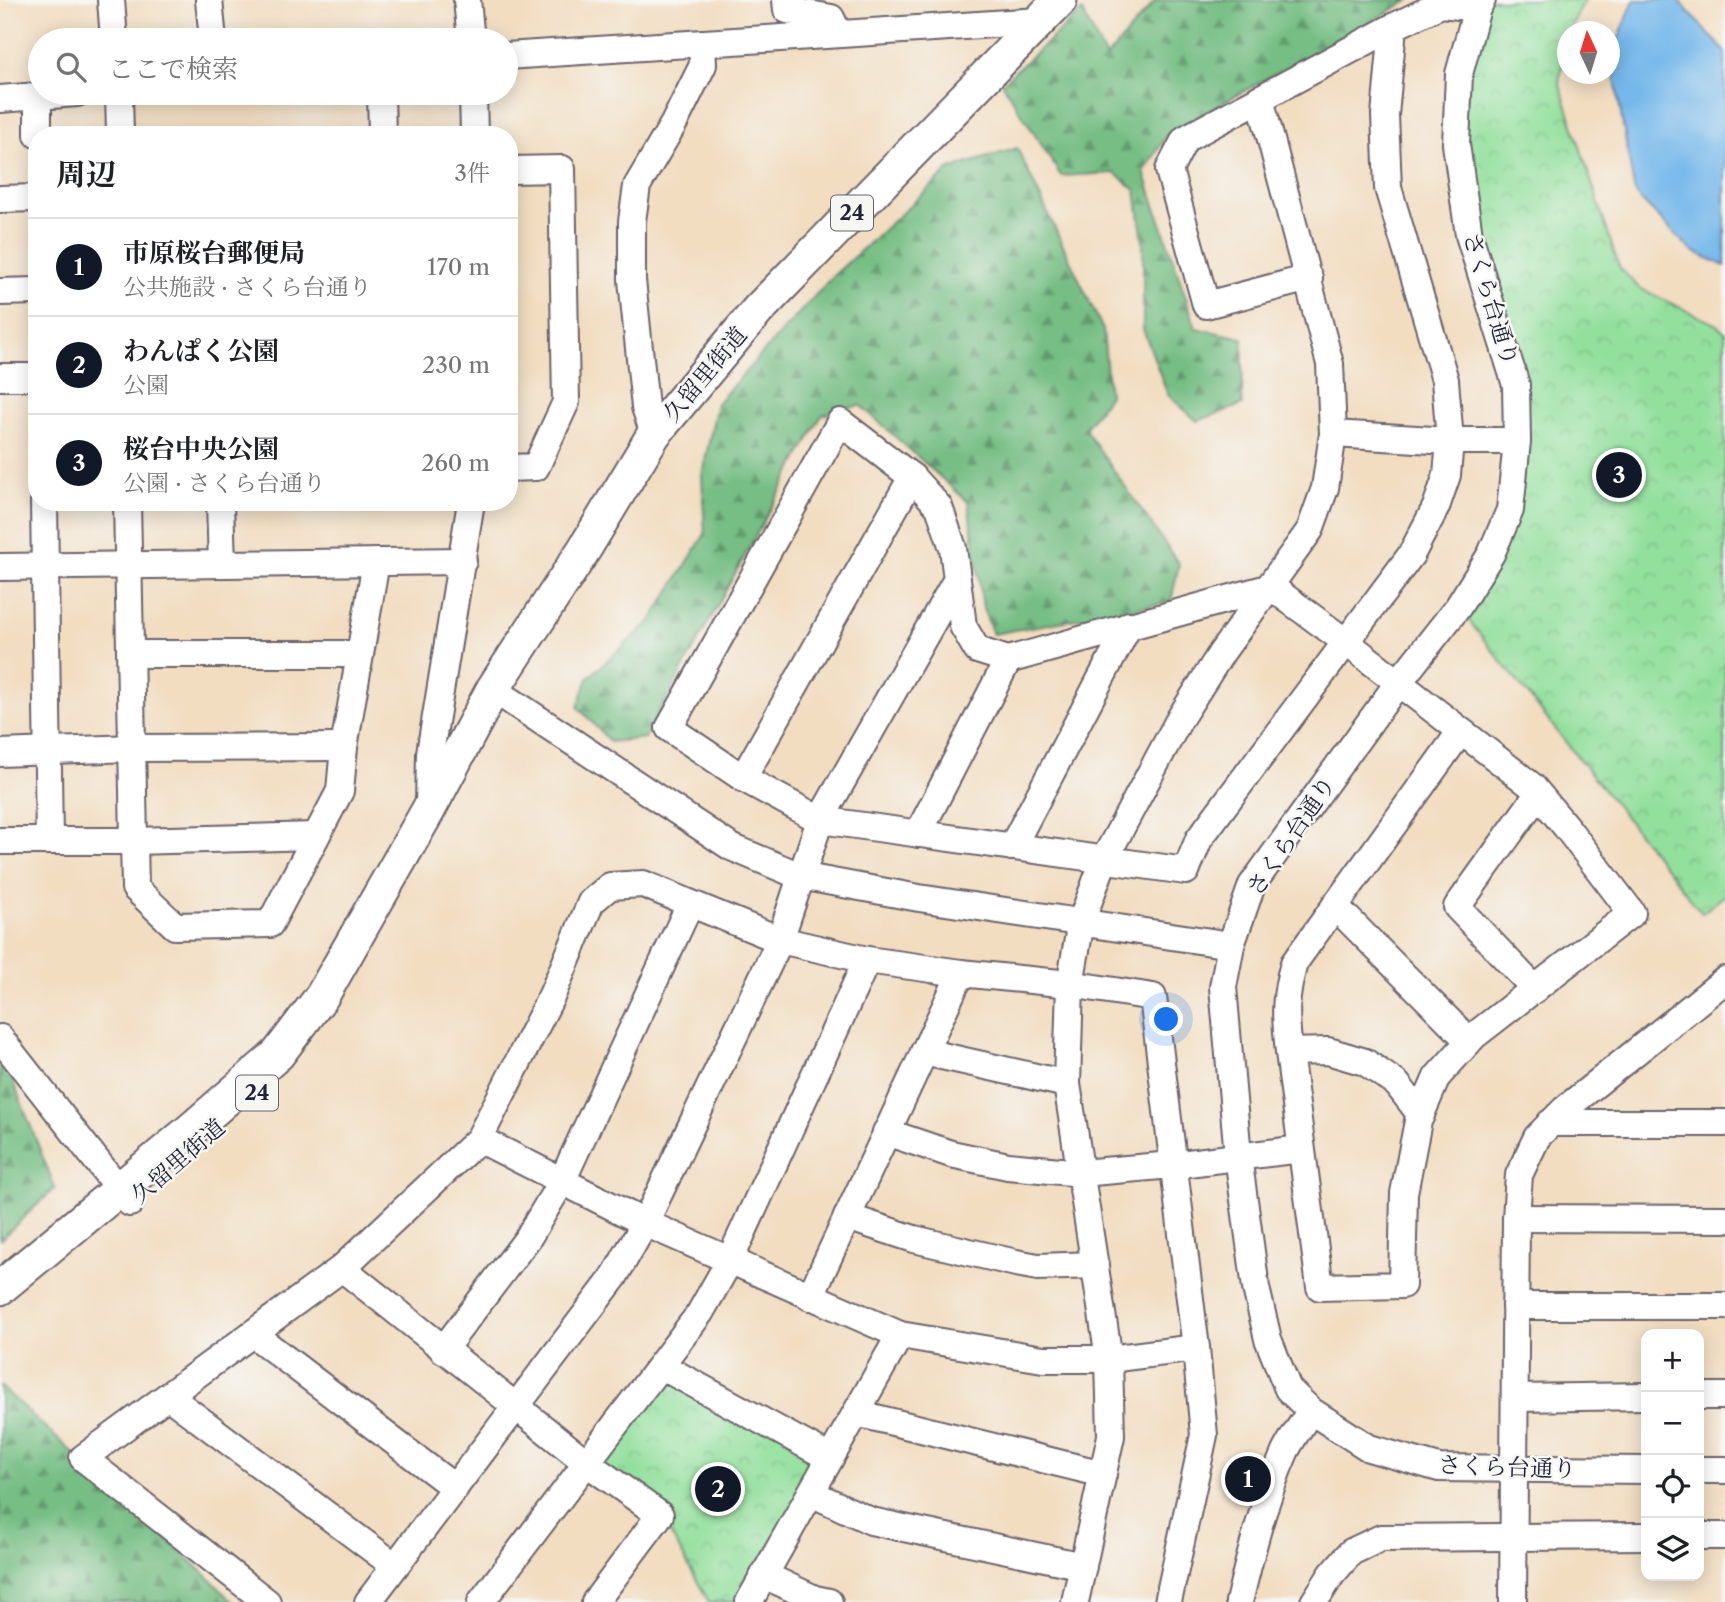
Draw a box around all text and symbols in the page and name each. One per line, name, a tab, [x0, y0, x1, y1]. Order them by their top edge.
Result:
north arrow	[1557, 21, 1620, 84]
search box	[28, 28, 518, 105]
icon: search	[52, 48, 90, 86]
text: ここで検索	[108, 53, 238, 85]
text: 周辺	[56, 156, 116, 193]
text: 3件	[454, 159, 490, 187]
road number: 24	[831, 196, 873, 230]
street label: さくら台通り	[1457, 229, 1525, 369]
text: 市原桜台郵便局	[123, 237, 305, 269]
text: 1	[74, 253, 84, 281]
text: 170 m	[427, 253, 490, 281]
text: 公共施設 · さくら台通り	[123, 273, 372, 301]
street label: 久留里街道	[657, 321, 753, 427]
text: わんぱく公園	[123, 335, 279, 367]
text: 2	[72, 351, 86, 379]
text: 230 m	[422, 351, 490, 379]
text: 公園	[123, 371, 169, 399]
text: 桜台中央公園	[123, 433, 279, 465]
text: 3	[73, 449, 86, 477]
text: 260 m	[421, 449, 490, 477]
pin: 3	[1596, 449, 1642, 501]
text: 公園 · さくら台通り	[123, 469, 326, 497]
street label: さくら台通り	[1241, 771, 1341, 901]
your location	[1149, 1002, 1183, 1036]
road number: 24	[236, 1076, 278, 1110]
street label: 久留里街道	[125, 1113, 231, 1209]
map controls	[1641, 1329, 1704, 1581]
button: +	[1641, 1329, 1704, 1392]
button: −	[1641, 1392, 1704, 1455]
street label: さくら台通り	[1438, 1451, 1576, 1483]
pin: 1	[1225, 1453, 1271, 1505]
button: locate	[1641, 1455, 1704, 1518]
pin: 2	[695, 1463, 741, 1515]
button: layers	[1641, 1518, 1704, 1581]

